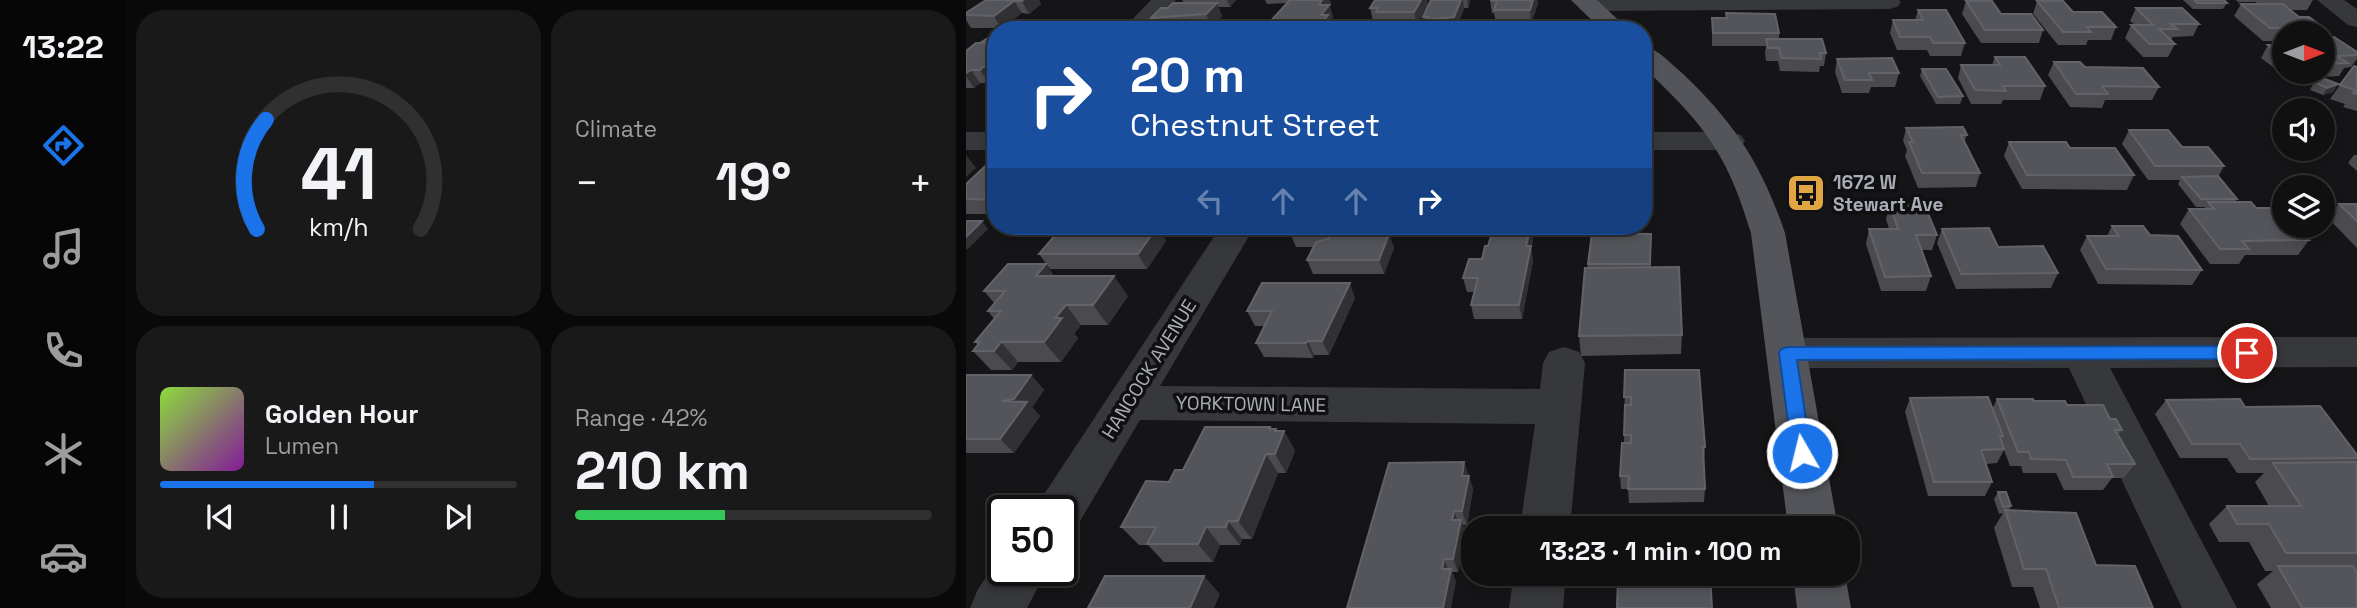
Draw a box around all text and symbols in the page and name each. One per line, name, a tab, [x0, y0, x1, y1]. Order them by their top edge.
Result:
north arrow	[2272, 21, 2334, 84]
map controls	[2272, 21, 2335, 238]
text: 13:22	[22, 27, 104, 67]
text: 20 m	[1130, 44, 1245, 106]
icon: right	[1015, 49, 1106, 140]
button: sound	[2272, 98, 2335, 161]
text: Chestnut Street	[1130, 105, 1380, 145]
text: Climate	[575, 114, 657, 144]
icon: directions	[39, 121, 88, 170]
text: 41	[300, 127, 377, 220]
text: 19°	[715, 149, 792, 215]
text: −	[575, 159, 599, 207]
text: +	[908, 159, 932, 207]
place label: 1672 W Stewart Ave	[1833, 170, 1943, 217]
bus stop icon: 1672 W Stewart Ave	[1785, 172, 1827, 214]
button: layers	[2272, 175, 2335, 238]
icon: left	[1191, 182, 1229, 220]
icon: ahead	[1264, 182, 1302, 220]
icon: ahead	[1337, 182, 1375, 220]
icon: right	[1410, 182, 1448, 220]
text: km/h	[309, 211, 368, 243]
icon: music	[39, 224, 88, 273]
street label: HANCOCK AVENUE	[1096, 295, 1202, 443]
pin	[2217, 323, 2277, 383]
icon: phone	[39, 326, 88, 375]
icon: arrive	[2228, 334, 2266, 372]
street label: YORKTOWN LANE	[1176, 390, 1326, 418]
text: Golden Hour	[265, 397, 419, 431]
text: Range · 42%	[575, 403, 707, 433]
position arrow	[1765, 416, 1839, 490]
icon: climate	[39, 429, 88, 478]
text: Lumen	[265, 431, 339, 461]
text: 210 km	[575, 438, 750, 504]
speed limit sign: 50	[987, 495, 1078, 586]
icon: previous	[201, 498, 239, 536]
icon: pause	[320, 498, 358, 536]
icon: next	[439, 498, 477, 536]
icon: car	[39, 532, 88, 581]
text: 13:23 · 1 min · 100 m	[1539, 534, 1782, 568]

